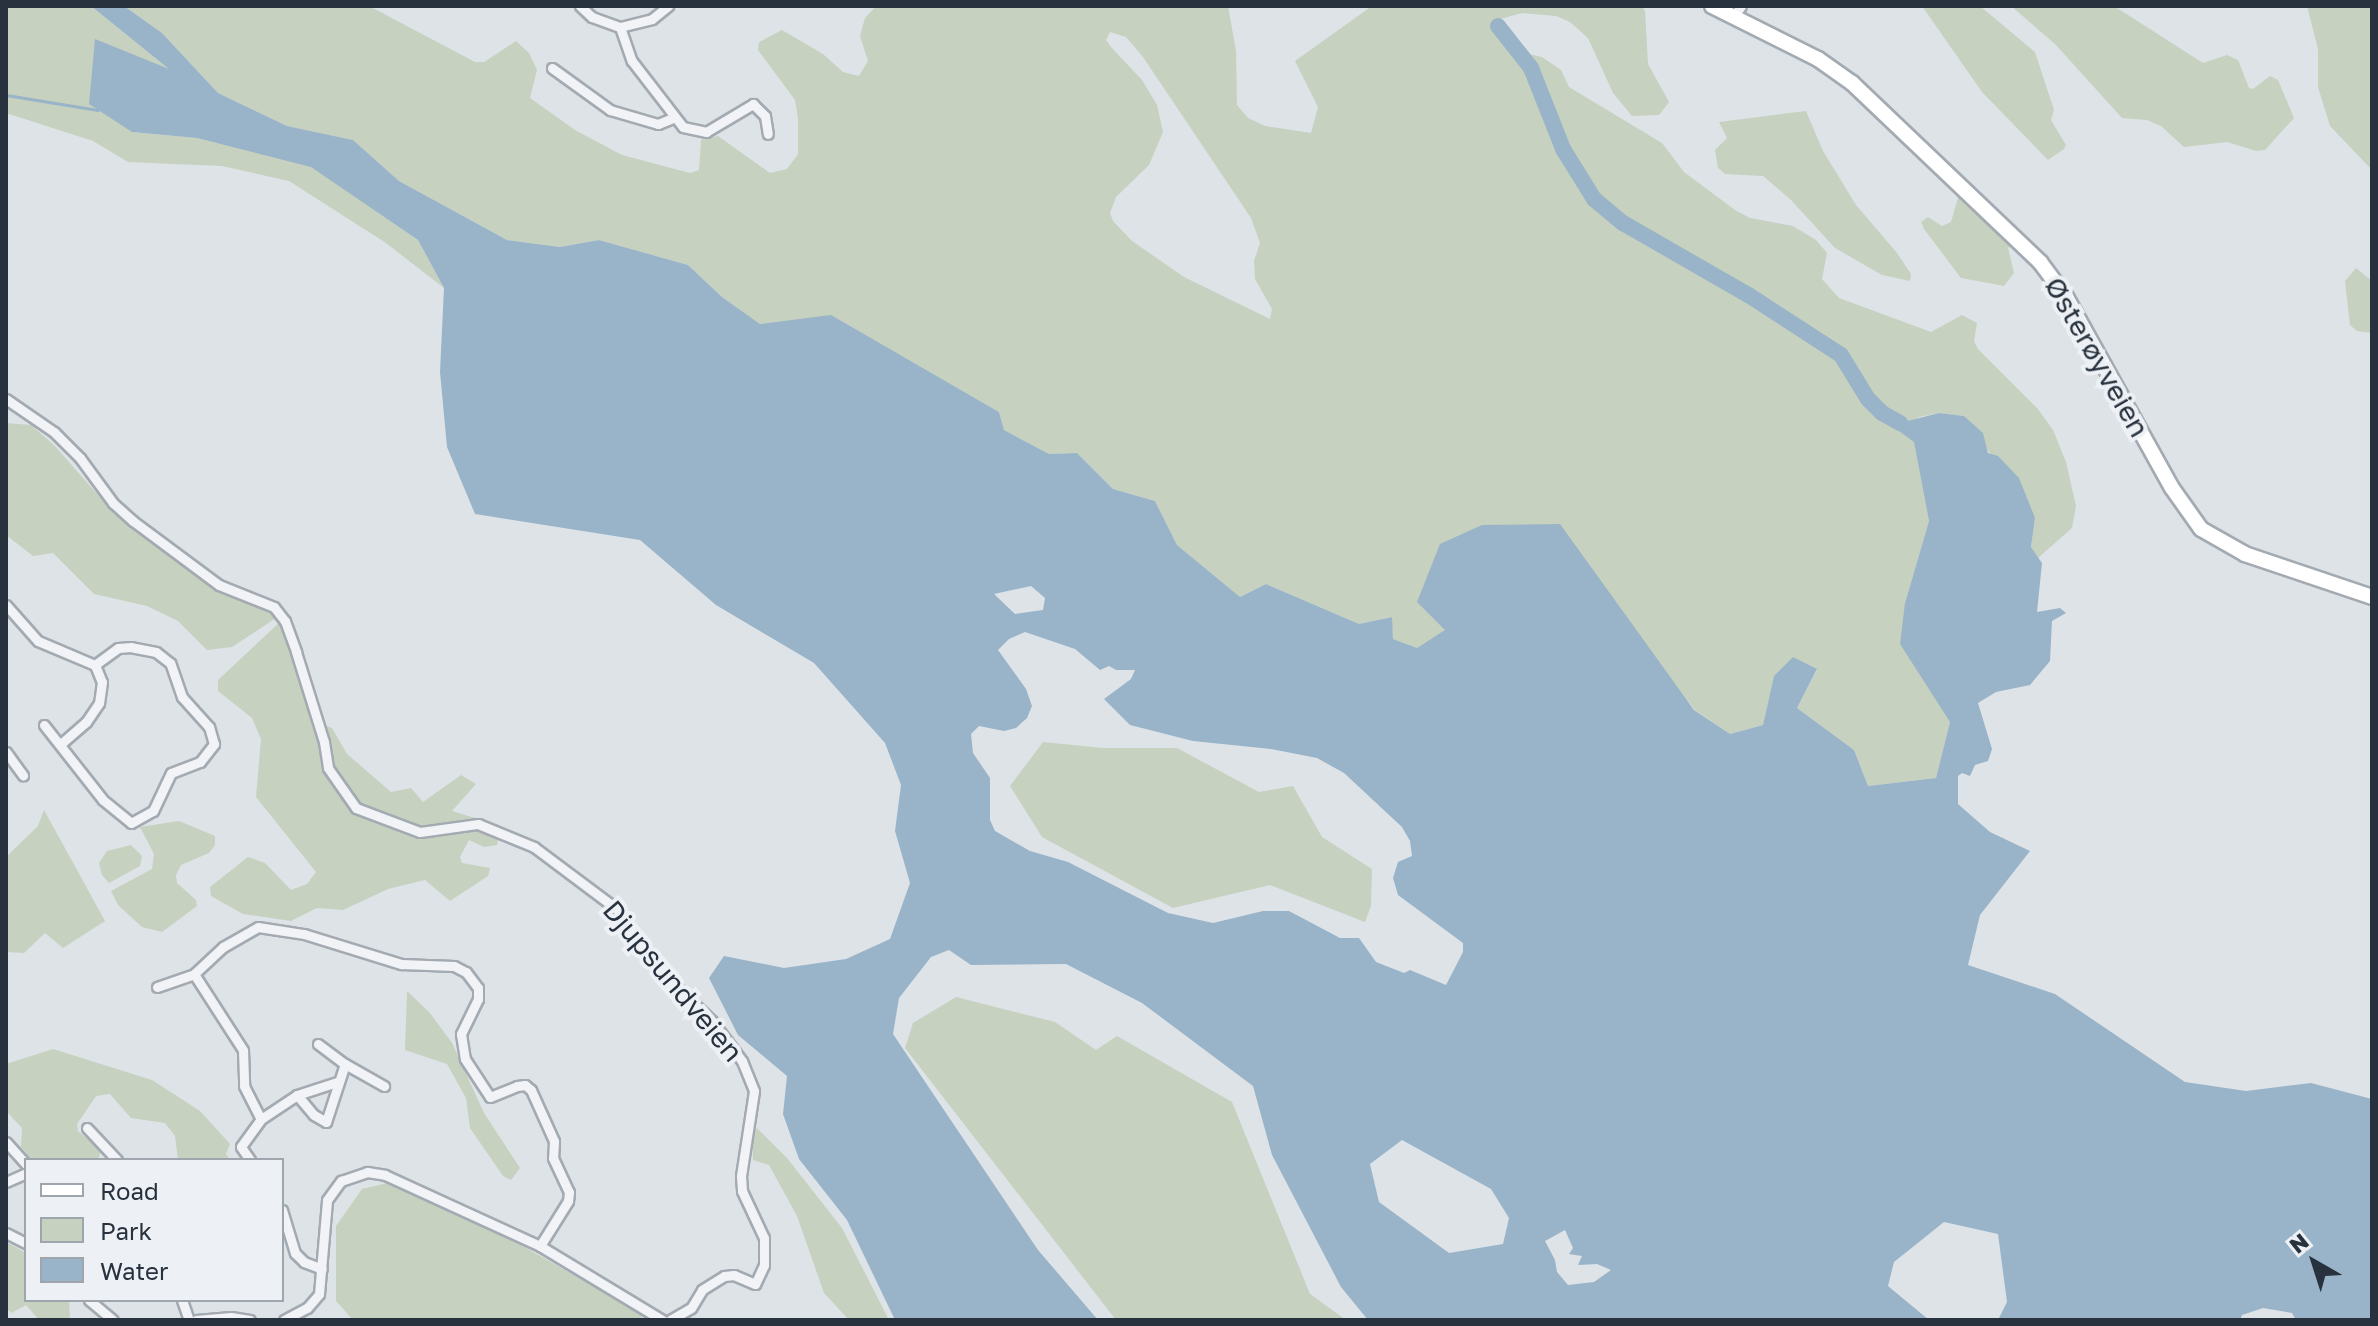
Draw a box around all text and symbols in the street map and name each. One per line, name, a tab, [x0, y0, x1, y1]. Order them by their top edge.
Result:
street label: Østerøyveien	[2038, 271, 2156, 443]
street label: Djupsundveien	[596, 894, 750, 1068]
legend	[24, 1158, 284, 1302]
text: Road	[100, 1176, 159, 1205]
text: Park	[100, 1216, 152, 1245]
north arrow	[2274, 1222, 2354, 1302]
text: N	[2284, 1227, 2314, 1259]
text: Water	[100, 1256, 168, 1285]

